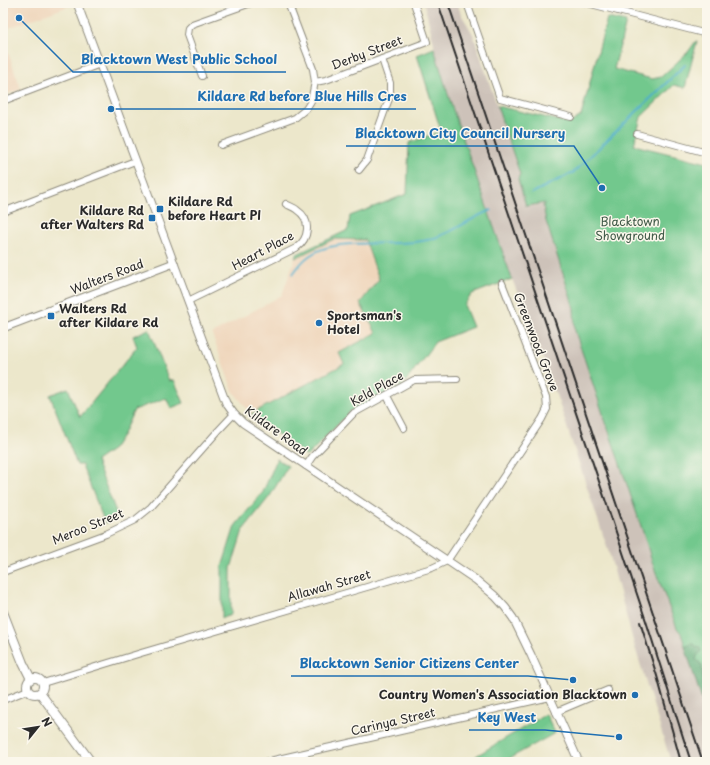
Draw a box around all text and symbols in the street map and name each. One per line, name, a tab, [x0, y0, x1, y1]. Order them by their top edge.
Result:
street label: Derby Street	[329, 30, 405, 74]
callout: Blacktown West Public School	[73, 47, 286, 72]
text: Blacktown West Public School	[81, 49, 277, 68]
callout: Kildare Rd before Blue Hills Cres	[188, 84, 416, 109]
text: Kildare Rd before Blue Hills Cres	[197, 86, 407, 105]
callout: Blacktown City Council Nursery	[346, 121, 574, 146]
text: Blacktown City Council Nursery	[355, 123, 565, 142]
place label: Kildare Rd before Heart Pl	[168, 192, 261, 224]
place label: Kildare Rd after Walters Rd	[41, 201, 144, 233]
marker: Kildare Rd before Heart Pl	[155, 204, 165, 214]
park label: Blacktown Showground	[595, 212, 665, 244]
marker: Kildare Rd after Walters Rd	[147, 213, 157, 223]
street label: Heart Place	[228, 226, 297, 274]
street label: Walters Road	[67, 254, 146, 298]
street label: Greenwood Grove	[510, 290, 564, 394]
place label: Walters Rd after Kildare Rd	[59, 299, 158, 331]
place label: Sportsman's Hotel	[327, 306, 402, 338]
marker: Walters Rd after Kildare Rd	[46, 311, 56, 321]
marker: Sportsman's Hotel	[314, 318, 324, 328]
street label: Keld Place	[347, 366, 406, 410]
street label: Kildare Road	[242, 401, 312, 459]
street label: Meroo Street	[49, 504, 126, 549]
street label: Allawah Street	[285, 565, 373, 606]
callout: Blacktown Senior Citizens Center	[291, 651, 528, 676]
text: Blacktown Senior Citizens Center	[299, 653, 519, 672]
place label: Country Women's Association Blacktown	[379, 685, 627, 703]
marker: Country Women's Association Blacktown	[630, 690, 640, 700]
street label: Carinya Street	[349, 703, 437, 739]
callout: Key West	[469, 705, 545, 730]
north arrow	[18, 707, 58, 747]
text: Key West	[478, 707, 537, 726]
text: N	[38, 714, 57, 730]

